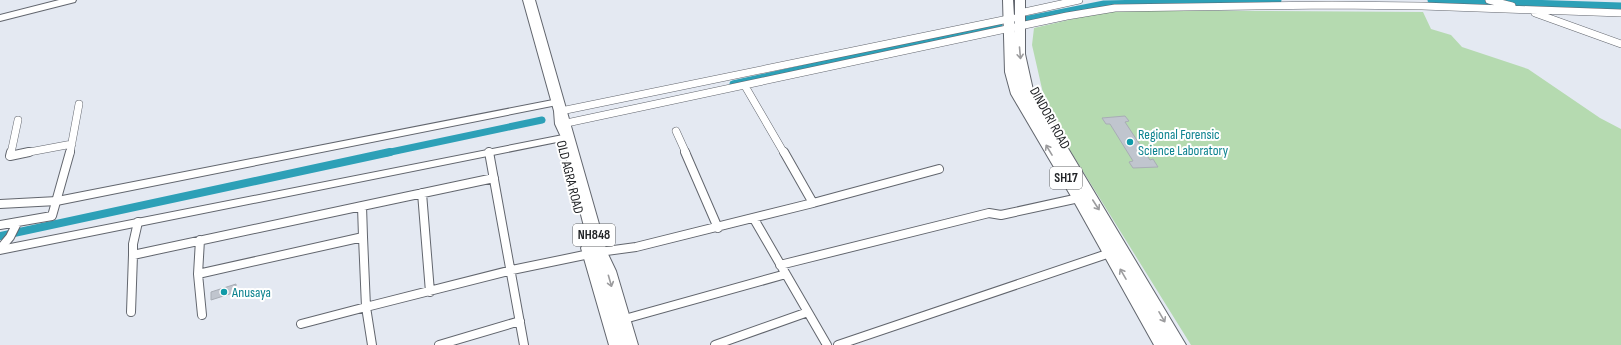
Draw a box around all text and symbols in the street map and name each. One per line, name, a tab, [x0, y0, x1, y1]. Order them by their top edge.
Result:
one-way arrow	[1017, 46, 1024, 59]
street label: DINDORI ROAD	[1026, 84, 1074, 152]
place label: Regional Forensic Science Laboratory	[1138, 126, 1229, 159]
marker: Regional Forensic Science Laboratory	[1125, 137, 1135, 147]
street label: OLD AGRA ROAD	[553, 139, 587, 215]
one-way arrow	[1045, 145, 1053, 156]
road number: SH17	[1050, 167, 1082, 189]
one-way arrow	[1092, 199, 1100, 210]
road number: NH848	[573, 224, 615, 246]
one-way arrow	[1118, 268, 1126, 280]
one-way arrow	[607, 274, 614, 287]
place label: Anusaya	[231, 284, 271, 301]
marker: Anusaya	[219, 287, 229, 297]
one-way arrow	[1159, 311, 1167, 323]

